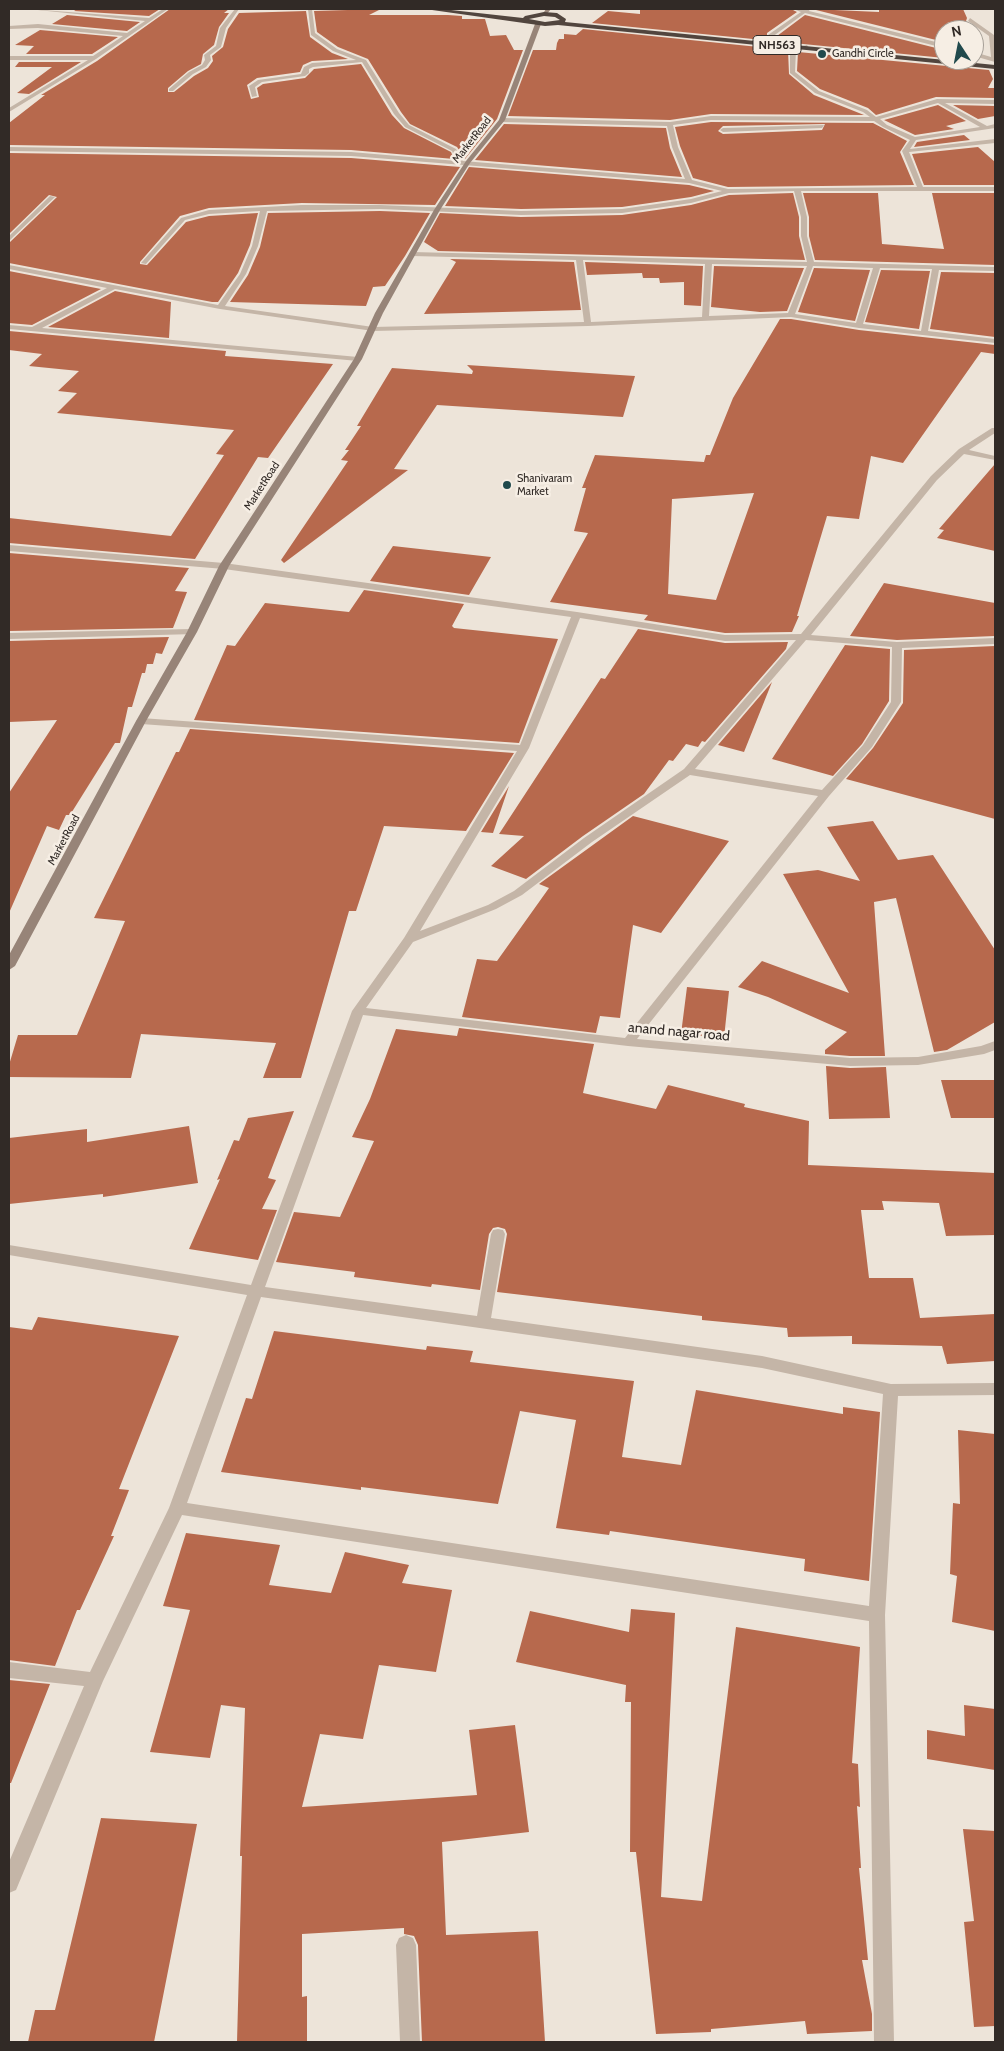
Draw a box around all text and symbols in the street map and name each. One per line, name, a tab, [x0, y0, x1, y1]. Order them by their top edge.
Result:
north arrow	[934, 20, 984, 70]
text: N	[950, 21, 963, 41]
road number: NH563	[753, 36, 801, 54]
place label: Gandhi Circle	[832, 47, 894, 61]
marker: Gandhi Circle	[816, 48, 828, 60]
street label: MarketRoad	[450, 114, 494, 166]
street label: MarketRoad	[241, 459, 283, 513]
place label: Shanivaram Market	[517, 472, 572, 498]
marker: Shanivaram Market	[501, 479, 513, 491]
street label: MarketRoad	[45, 812, 83, 868]
street label: anand nagar road	[627, 1019, 731, 1045]

